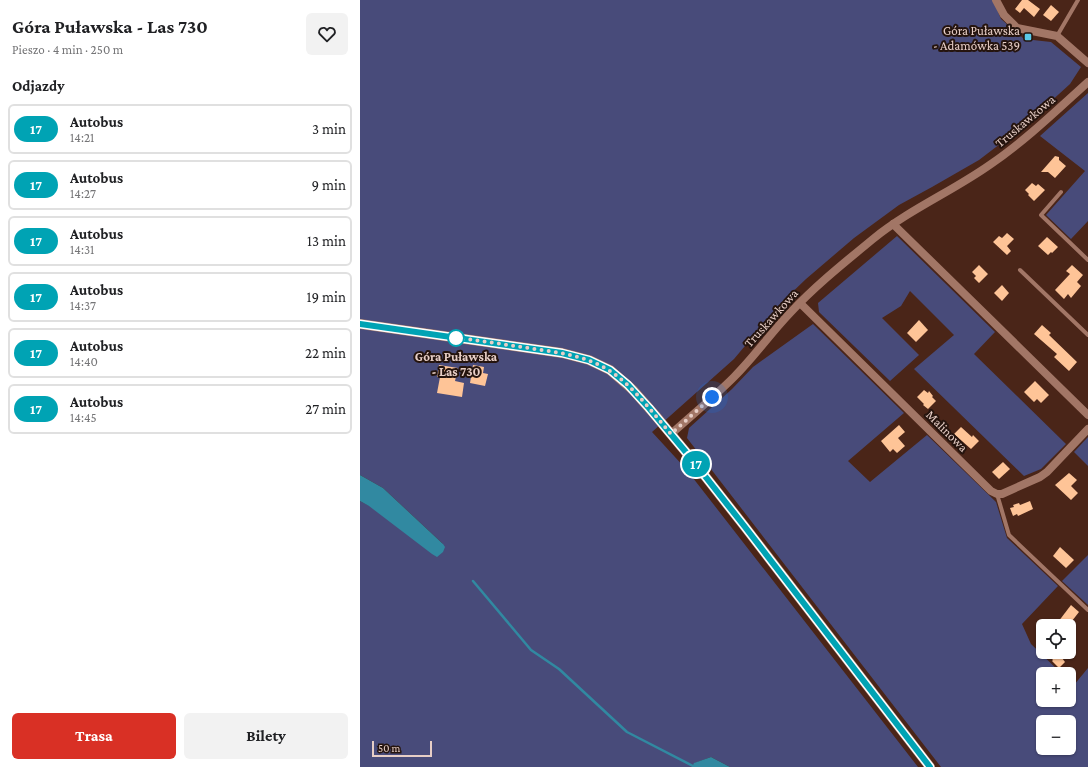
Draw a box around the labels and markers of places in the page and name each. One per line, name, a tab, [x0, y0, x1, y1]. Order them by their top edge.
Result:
place label: Góra Puławska - Adamówka 539	[933, 23, 1020, 53]
marker: Góra Puławska - Adamówka 539	[1023, 32, 1033, 42]
marker: Góra Puławska - Las 730	[447, 329, 465, 347]
place label: Góra Puławska - Las 730	[415, 349, 498, 379]

